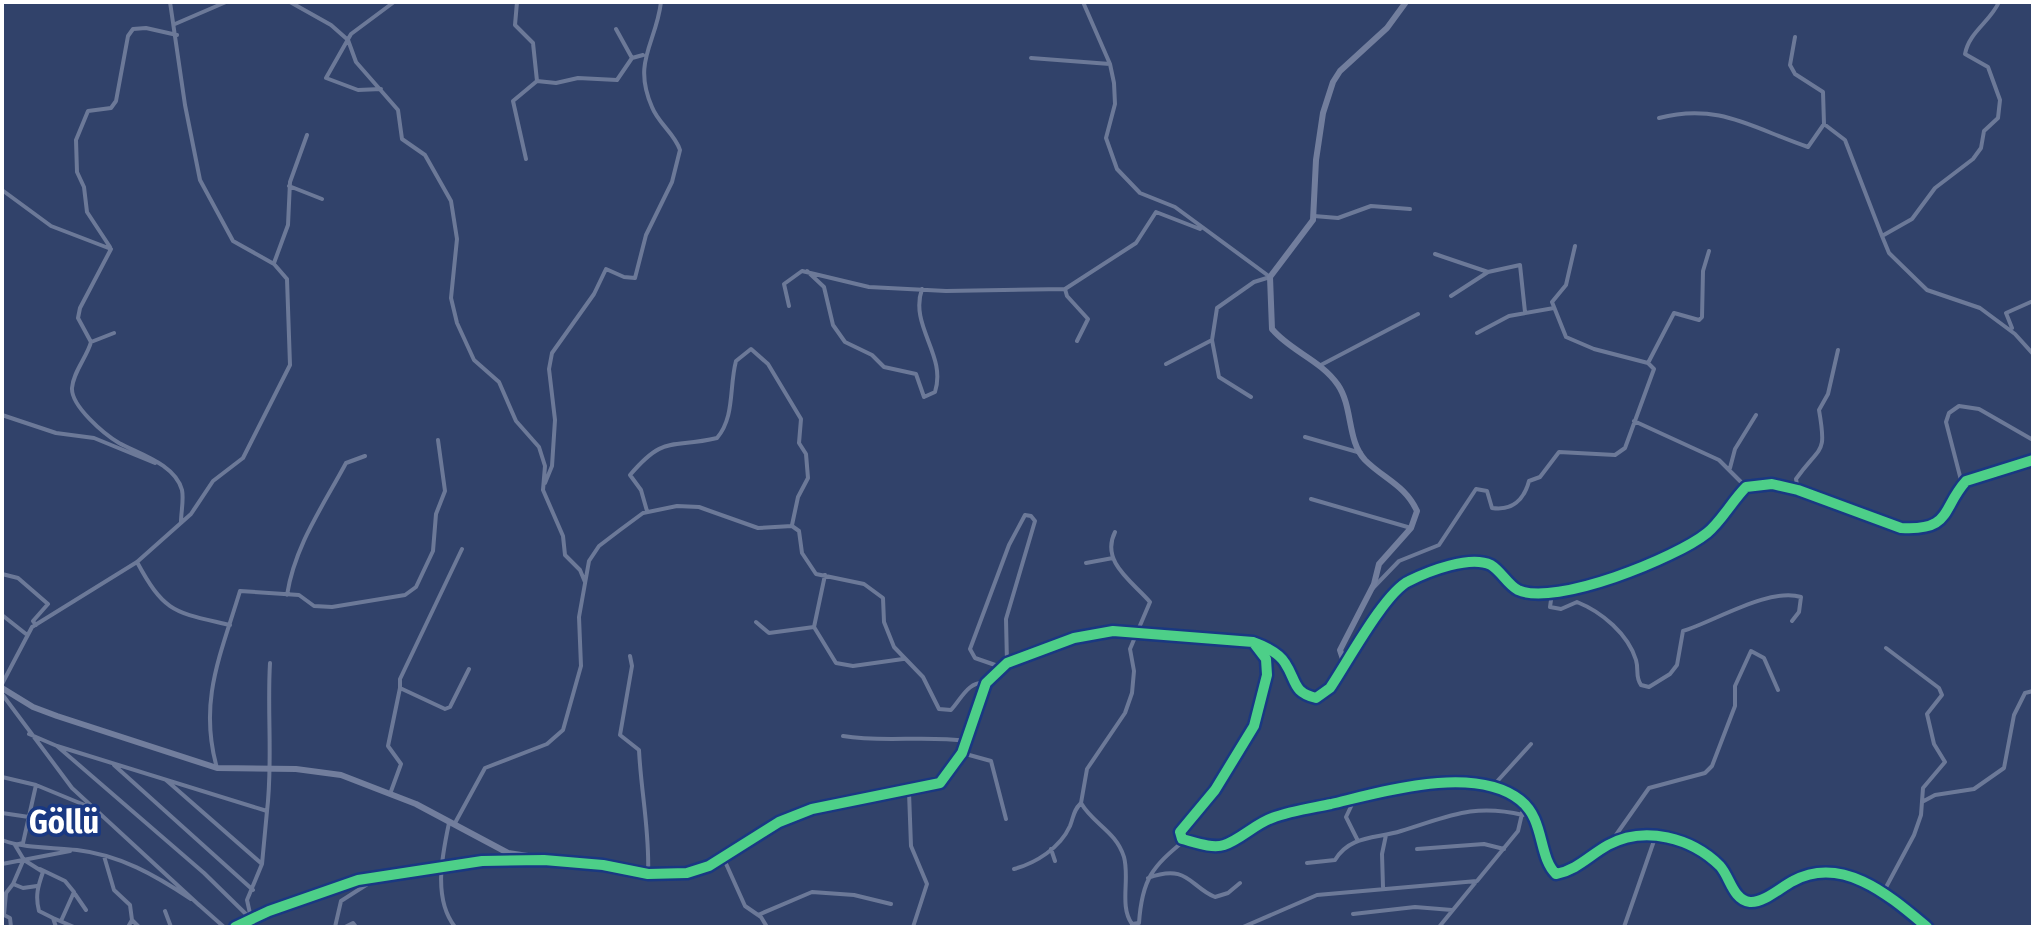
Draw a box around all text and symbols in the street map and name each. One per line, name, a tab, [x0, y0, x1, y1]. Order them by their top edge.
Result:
district label: Göllü	[29, 803, 99, 841]

